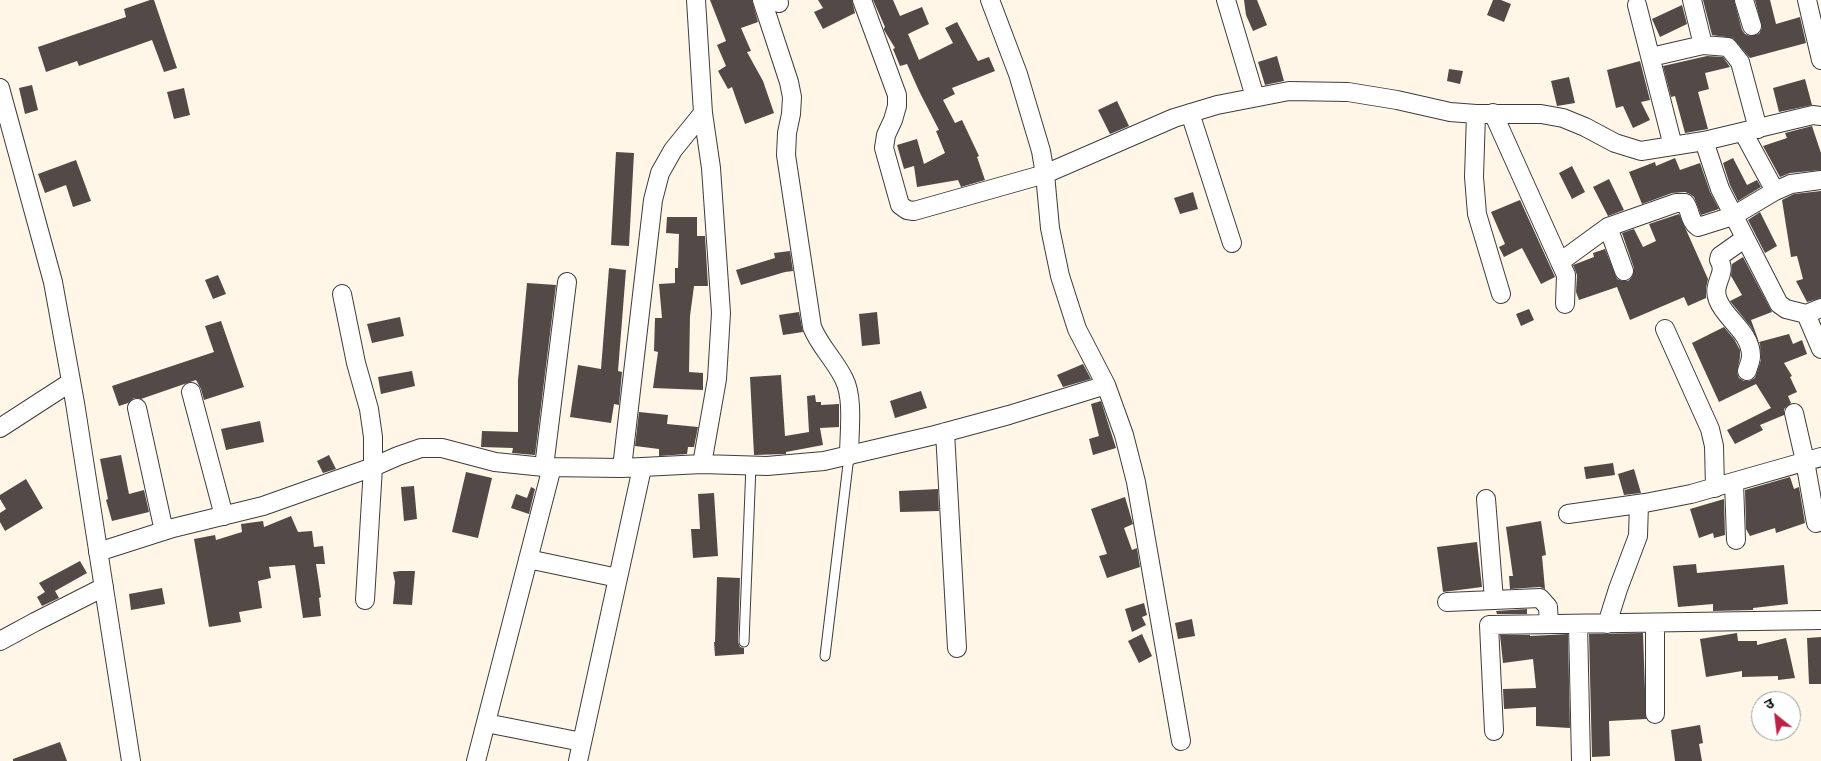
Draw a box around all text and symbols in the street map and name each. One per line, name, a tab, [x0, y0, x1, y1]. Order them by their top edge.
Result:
north arrow	[1751, 691, 1801, 741]
text: उ	[1762, 695, 1777, 713]

